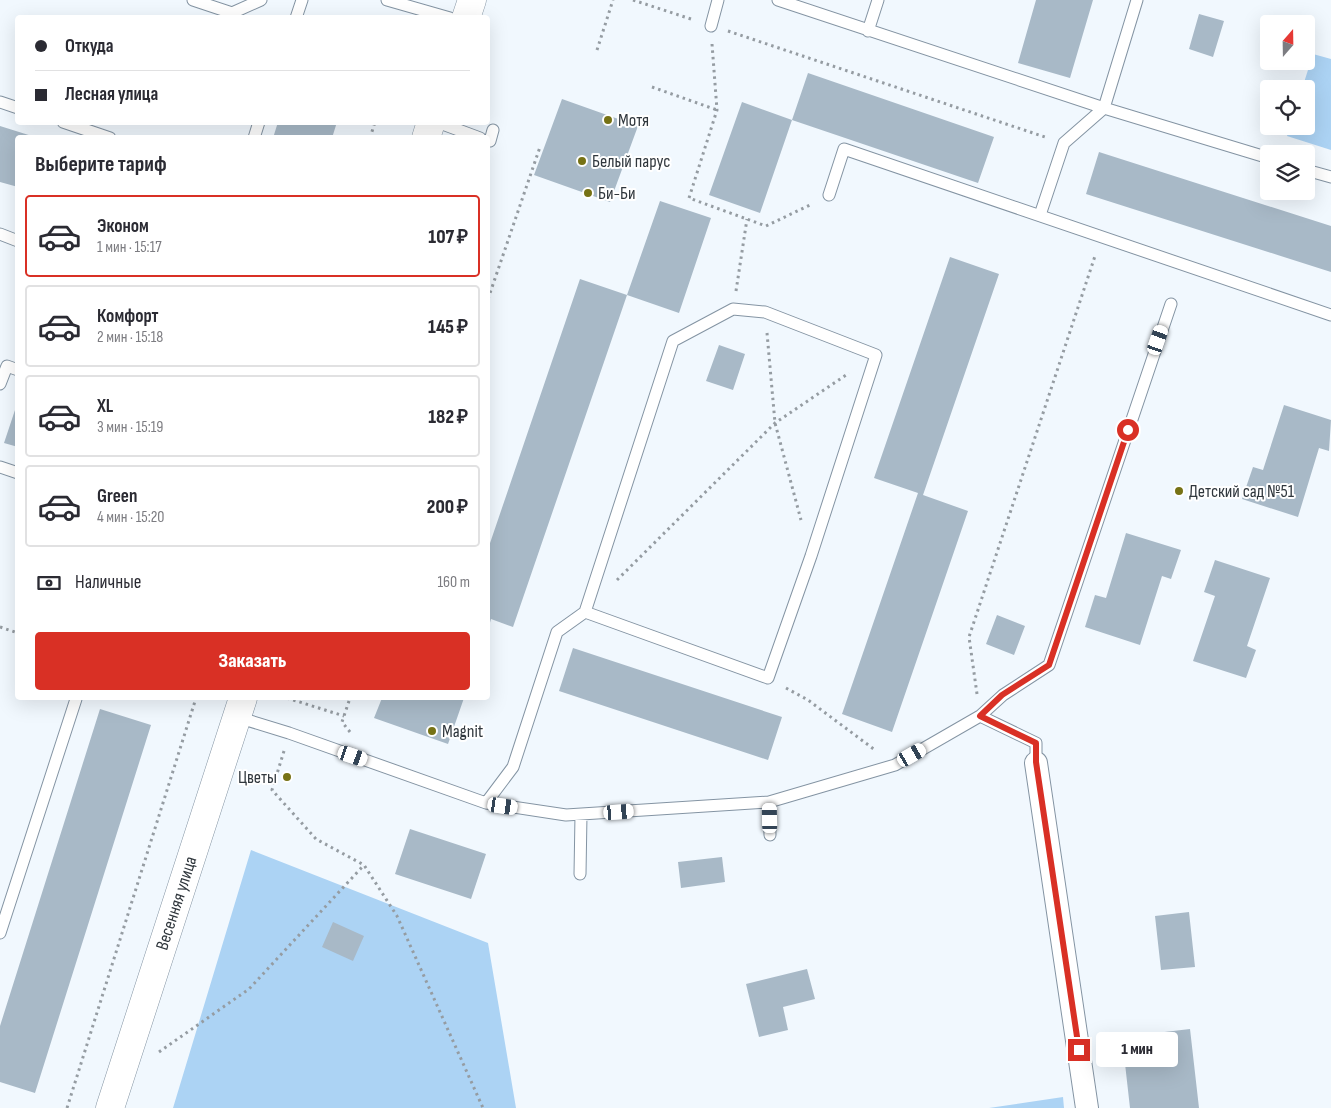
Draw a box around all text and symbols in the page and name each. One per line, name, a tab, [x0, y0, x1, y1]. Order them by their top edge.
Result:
north arrow	[1260, 15, 1315, 70]
map controls	[1260, 15, 1315, 200]
text: Откуда	[65, 35, 114, 58]
button: locate	[1260, 80, 1315, 135]
text: Лесная улица	[65, 83, 158, 106]
place label: Мотя	[618, 110, 649, 131]
marker: Мотя	[602, 114, 614, 126]
button: layers	[1260, 145, 1315, 200]
text: Выберите тариф	[35, 151, 167, 178]
place label: Белый парус	[592, 151, 670, 172]
marker: Белый парус	[576, 155, 588, 167]
place label: Би-Би	[598, 183, 635, 204]
marker: Би-Би	[582, 187, 594, 199]
icon: car	[37, 214, 82, 259]
text: Эконом	[97, 215, 149, 238]
text: 107 ₽	[428, 226, 468, 249]
text: 1 мин · 15:17	[97, 238, 162, 257]
icon: car	[37, 304, 82, 349]
text: Комфорт	[97, 305, 159, 328]
text: 145 ₽	[428, 316, 468, 339]
car	[1146, 323, 1169, 357]
text: 2 мин · 15:18	[97, 328, 163, 347]
icon: car	[37, 394, 82, 439]
text: XL	[97, 395, 113, 418]
text: 182 ₽	[428, 406, 468, 429]
text: 3 мин · 15:19	[97, 418, 163, 437]
route start	[1117, 419, 1139, 441]
place label: Детский сад №51	[1189, 481, 1295, 502]
icon: car	[37, 484, 82, 529]
text: Green	[97, 485, 137, 508]
marker: Детский сад №51	[1173, 485, 1185, 497]
text: 200 ₽	[427, 496, 468, 519]
text: 4 мин · 15:20	[97, 508, 164, 527]
icon: cash	[35, 569, 63, 597]
text: Наличные	[75, 571, 141, 594]
text: 160 m	[437, 573, 470, 592]
button: Заказать	[35, 632, 470, 690]
place label: Magnit	[442, 721, 484, 742]
marker: Magnit	[426, 725, 438, 737]
car	[895, 741, 928, 769]
car	[336, 744, 369, 768]
place label: Цветы	[238, 767, 277, 788]
marker: Цветы	[281, 771, 293, 783]
car	[487, 796, 518, 816]
car	[603, 803, 634, 821]
car	[762, 803, 777, 833]
street label: Весенняя улица	[151, 854, 202, 953]
callout: 1 мин	[1096, 1032, 1179, 1068]
route end	[1068, 1039, 1090, 1061]
text: 1 мин	[1121, 1040, 1153, 1059]

